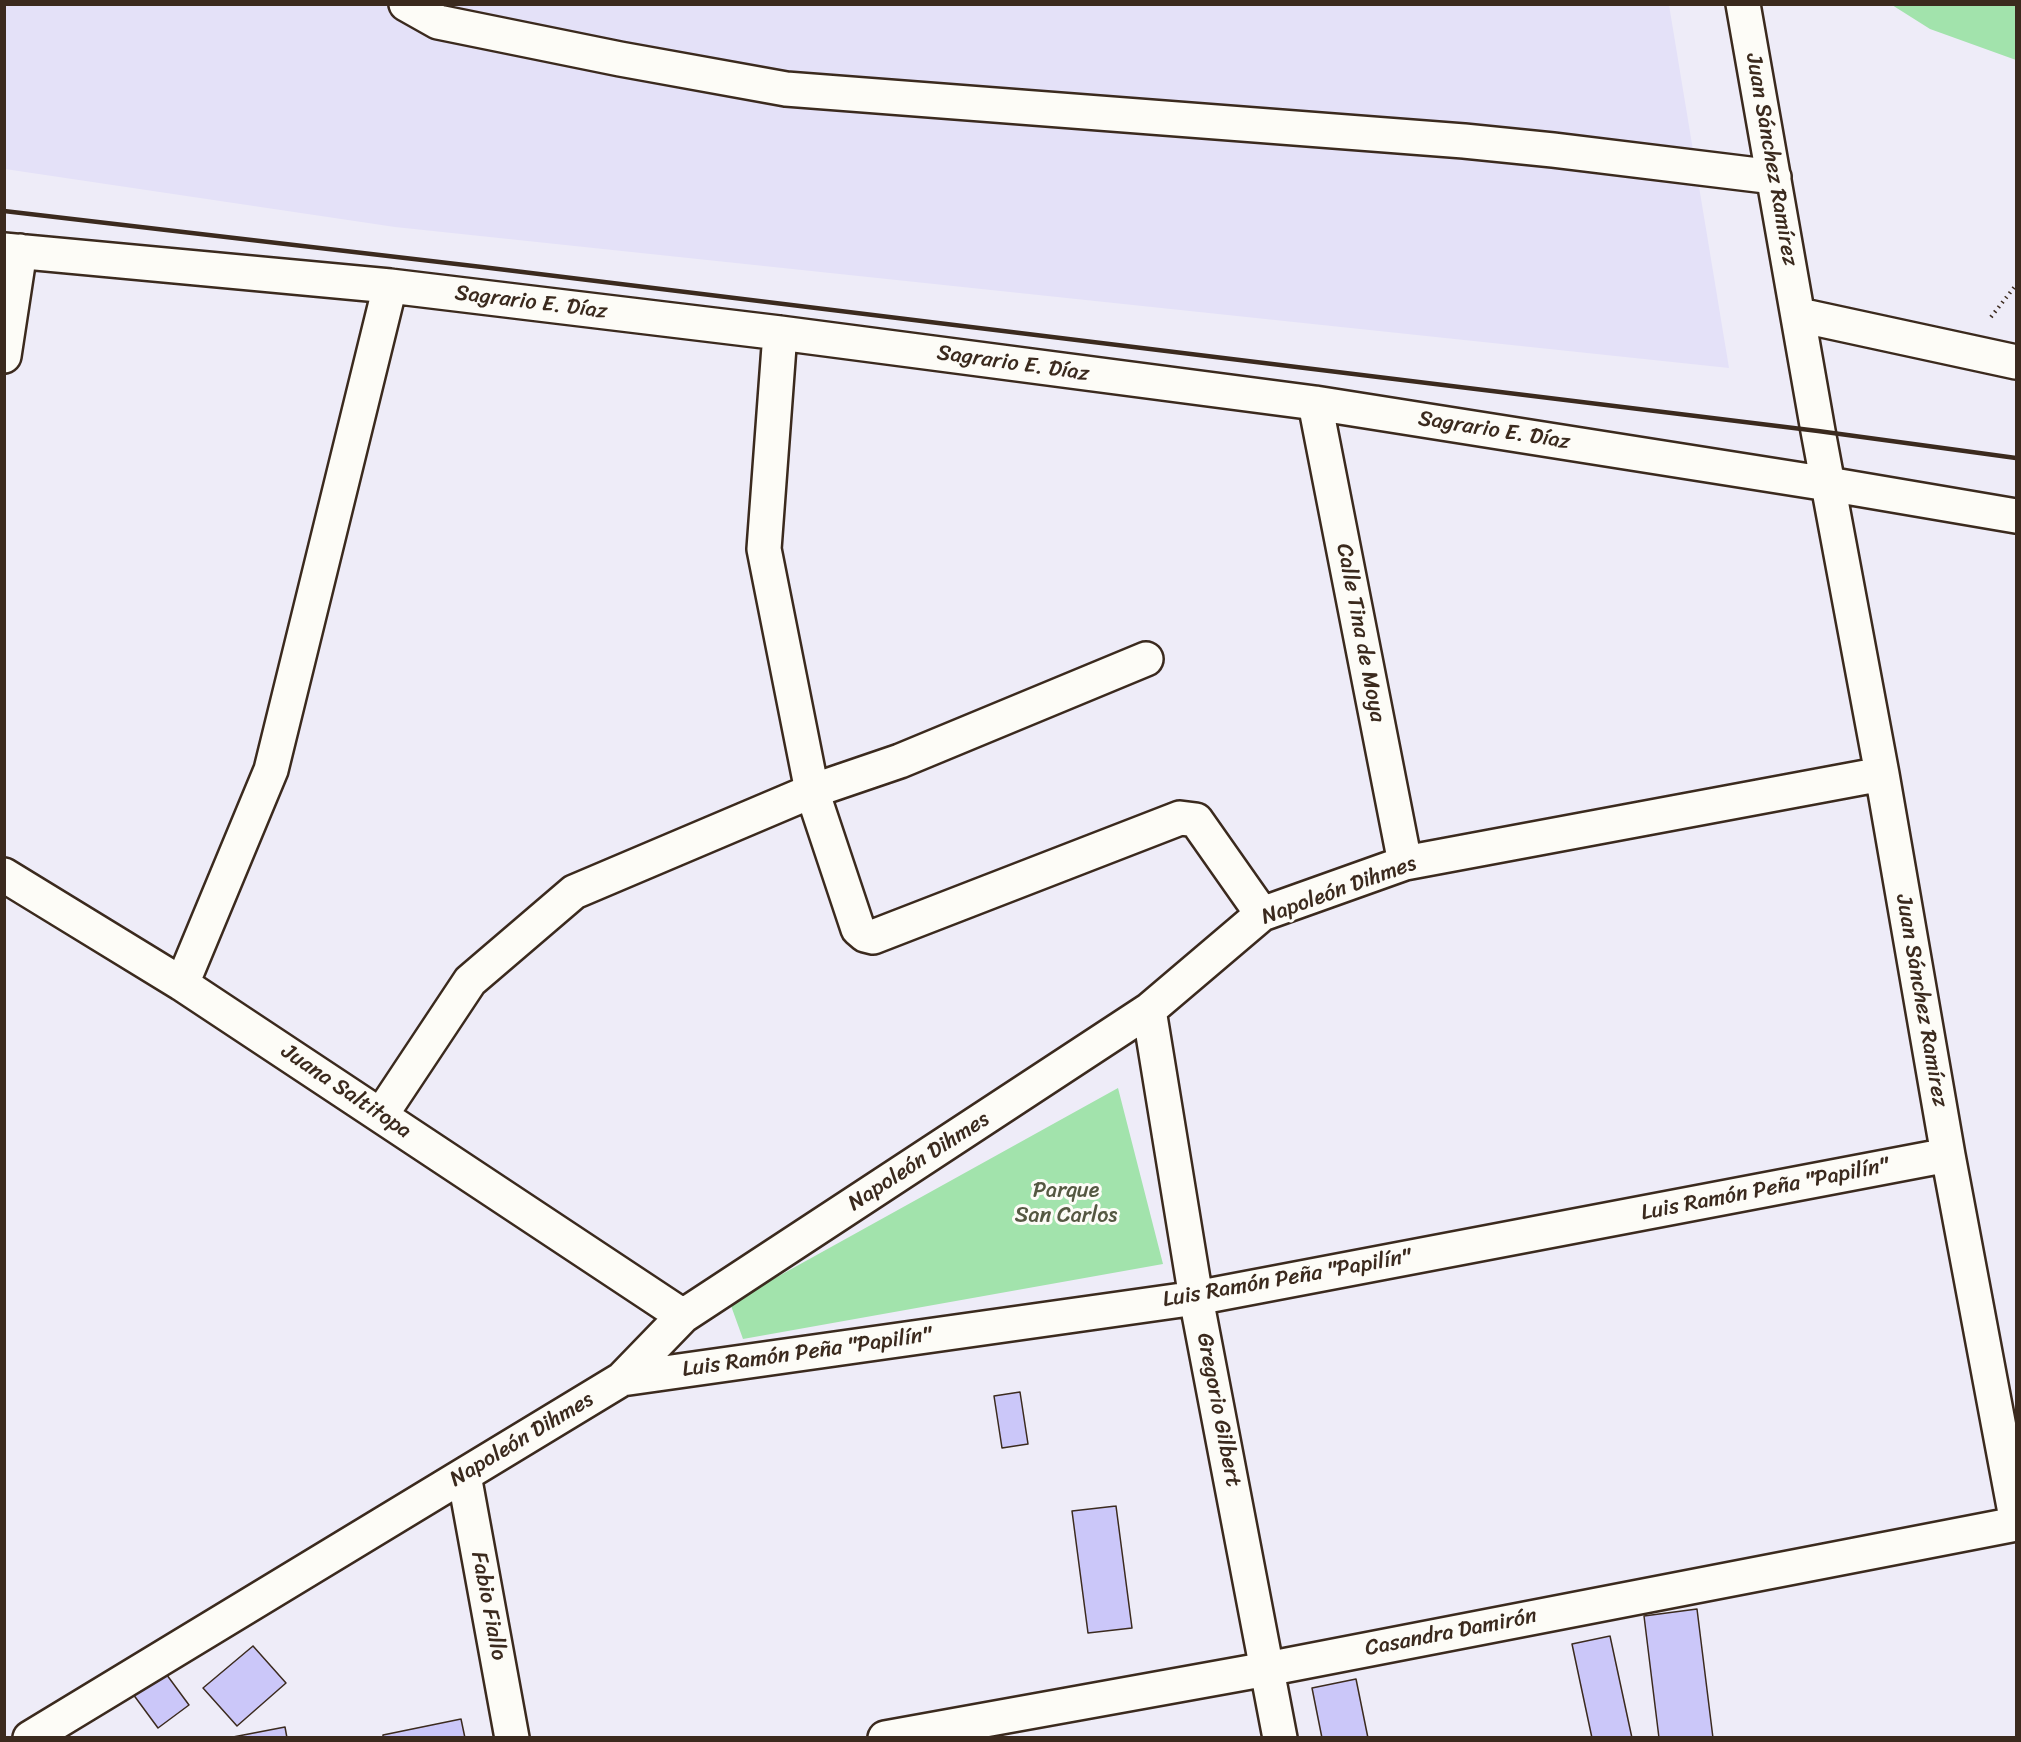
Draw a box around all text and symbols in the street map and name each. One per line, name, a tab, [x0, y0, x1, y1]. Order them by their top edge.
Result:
street label: Juan Sánchez Ramírez	[1739, 52, 1803, 268]
street label: Sagrario E. Díaz	[453, 281, 609, 325]
street label: Sagrario E. Díaz	[935, 340, 1091, 388]
street label: Sagrario E. Díaz	[1416, 406, 1572, 456]
street label: Calle Tina de Moya	[1330, 541, 1390, 725]
street label: Napoleón Dihmes	[1258, 851, 1420, 931]
street label: Juan Sánchez Ramírez	[1889, 893, 1953, 1109]
street label: Juana Saltitopa	[276, 1039, 416, 1145]
street label: Napoleón Dihmes	[844, 1107, 994, 1217]
street label: Luis Ramón Peña "Papilín"	[1639, 1153, 1891, 1227]
park label: Parque San Carlos	[1015, 1178, 1117, 1230]
street label: Luis Ramón Peña "Papilín"	[1161, 1244, 1413, 1314]
street label: Luis Ramón Peña "Papilín"	[681, 1322, 933, 1384]
street label: Gregorio Gilbert	[1190, 1331, 1246, 1489]
street label: Napoleón Dihmes	[445, 1387, 599, 1493]
street label: Fabio Fiallo	[465, 1549, 511, 1663]
street label: Casandra Damirón	[1363, 1603, 1539, 1663]

